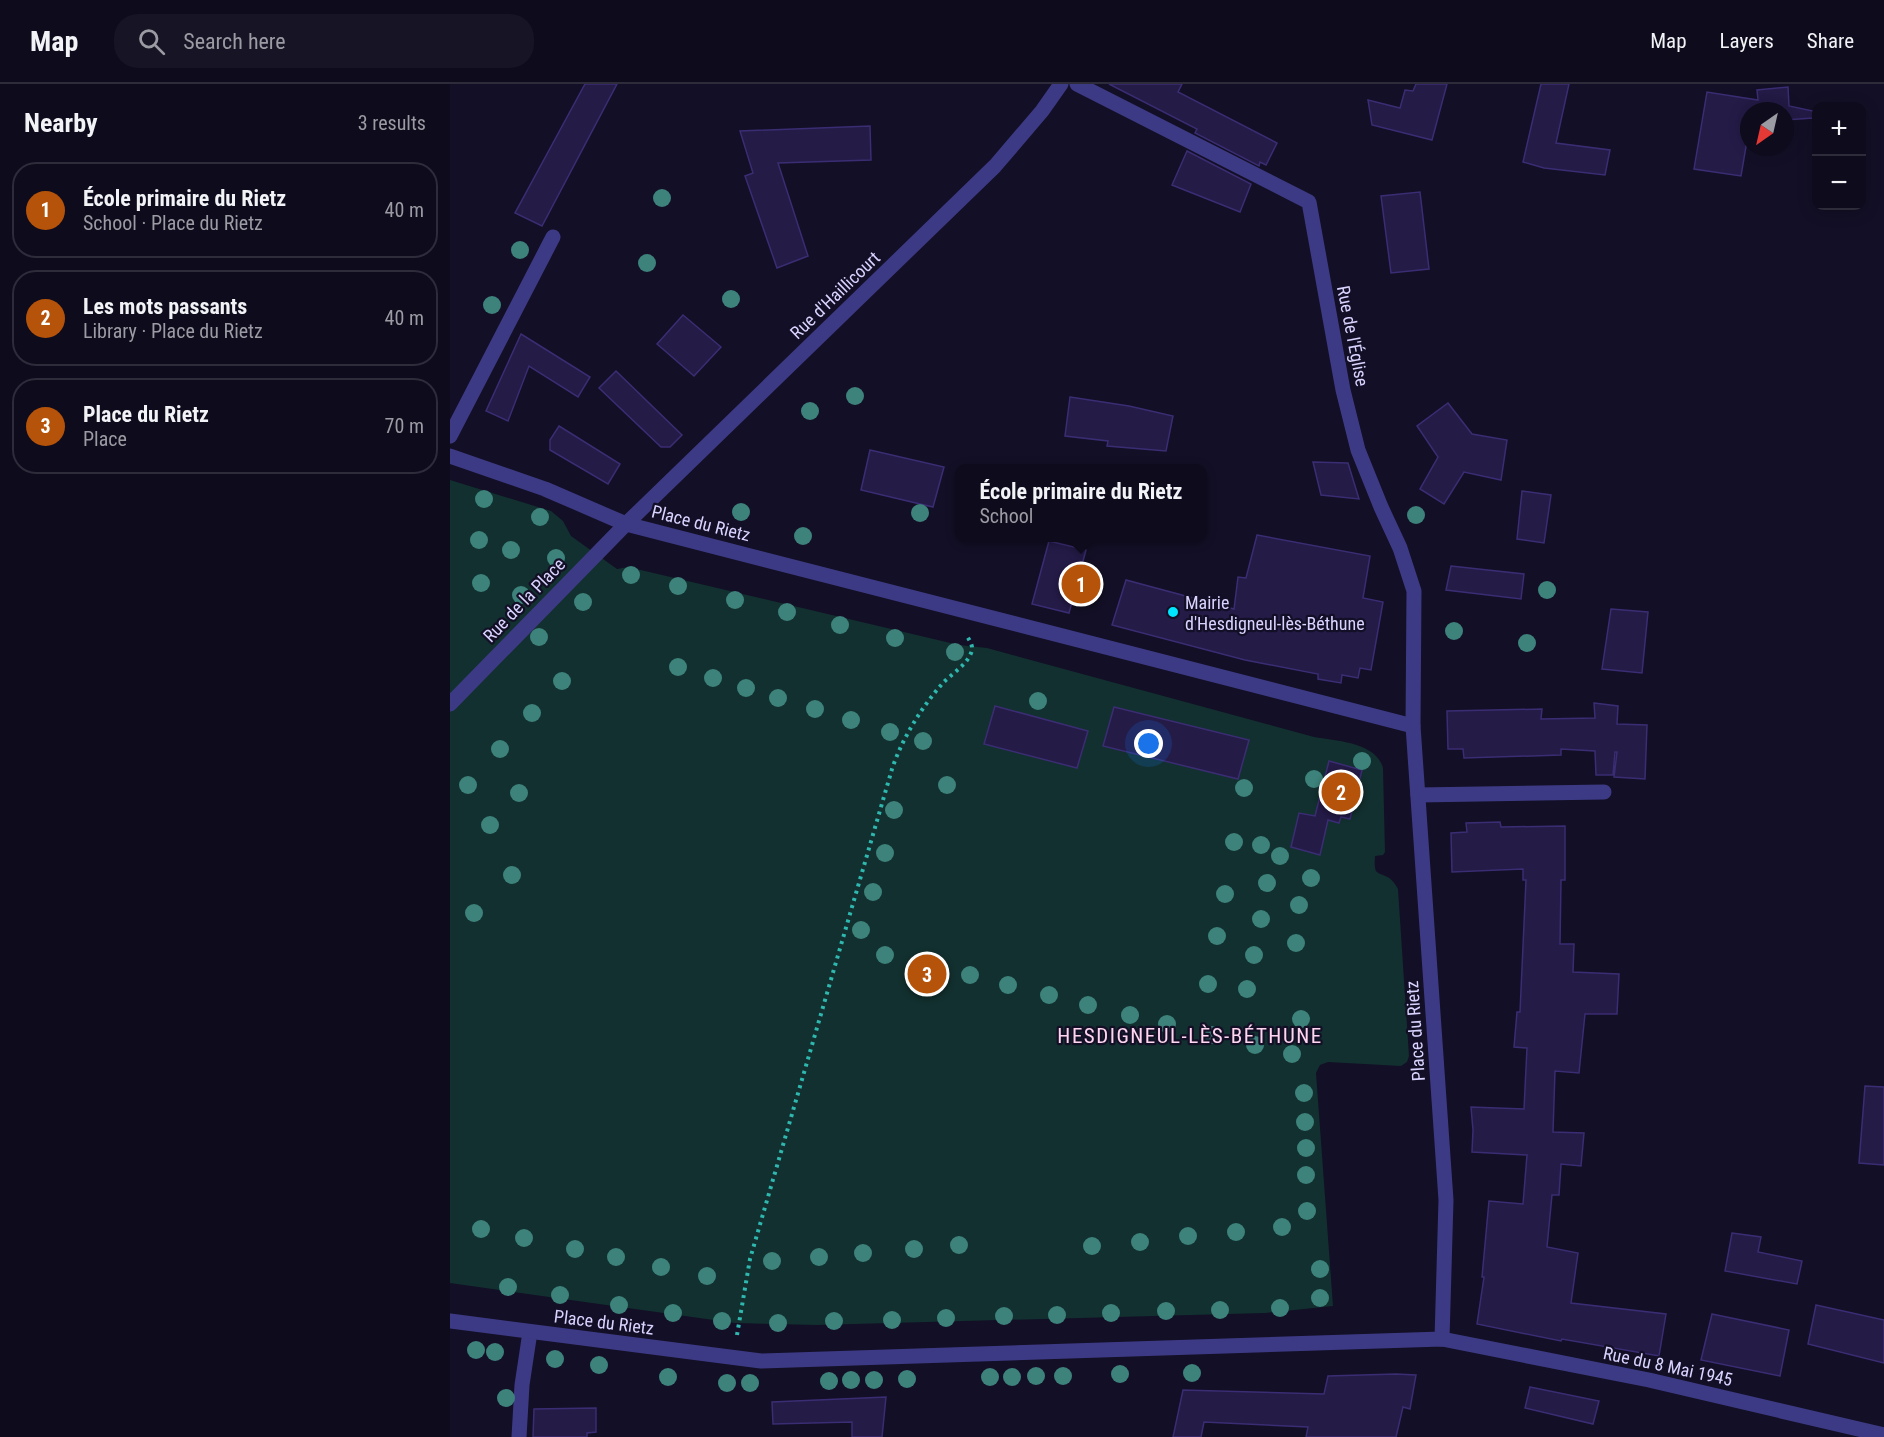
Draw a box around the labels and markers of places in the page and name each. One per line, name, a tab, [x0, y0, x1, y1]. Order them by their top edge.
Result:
pin: 1	[1062, 562, 1100, 606]
place label: Mairie d'Hesdigneul-lès-Béthune	[1185, 592, 1365, 634]
marker: Mairie d'Hesdigneul-lès-Béthune	[1166, 605, 1180, 619]
pin: 2	[1322, 770, 1360, 814]
pin: 3	[908, 952, 946, 996]

